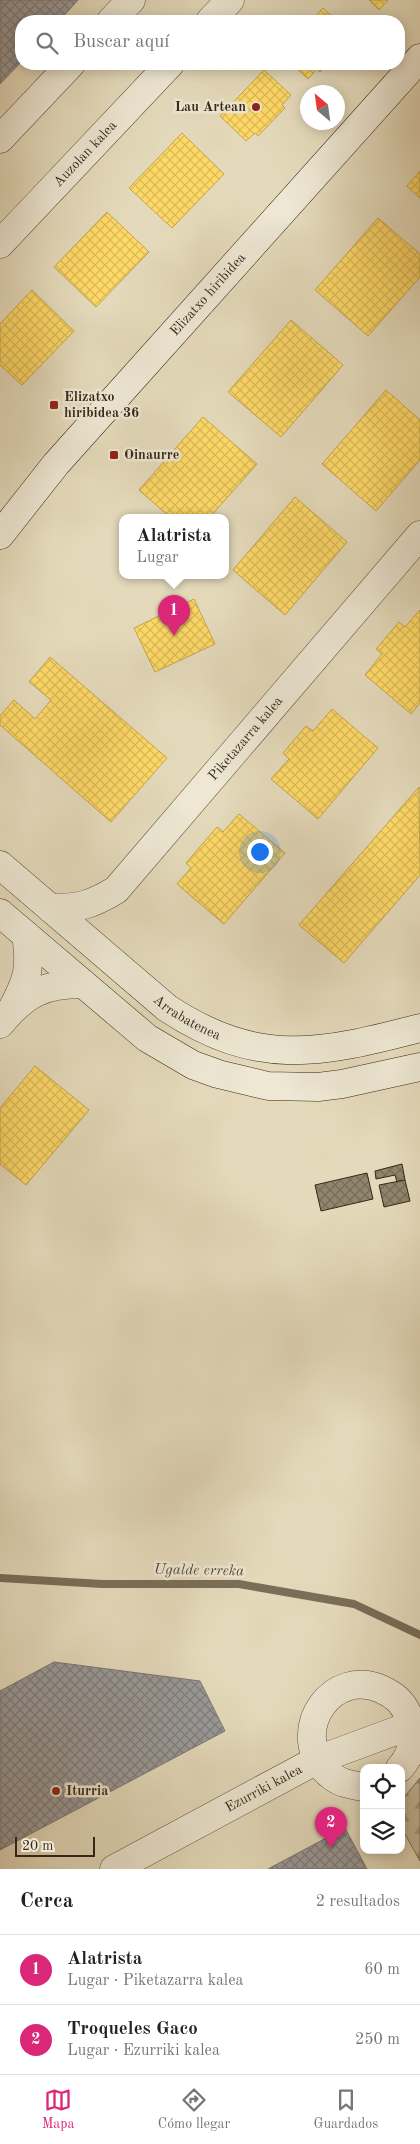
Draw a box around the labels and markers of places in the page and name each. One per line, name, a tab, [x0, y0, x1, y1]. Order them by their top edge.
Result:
place label: Lau Artean	[175, 100, 246, 114]
marker: Lau Artean	[250, 101, 262, 113]
place label: Elizatxo hiribidea 36	[64, 390, 139, 420]
marker: Elizatxo hiribidea 36	[48, 399, 60, 411]
place label: Oinaurre	[124, 448, 179, 462]
marker: Oinaurre	[108, 449, 120, 461]
pin: 1	[158, 595, 190, 636]
place label: Iturria	[66, 1784, 108, 1798]
marker: Iturria	[50, 1785, 62, 1797]
pin: 2	[315, 1807, 347, 1848]

